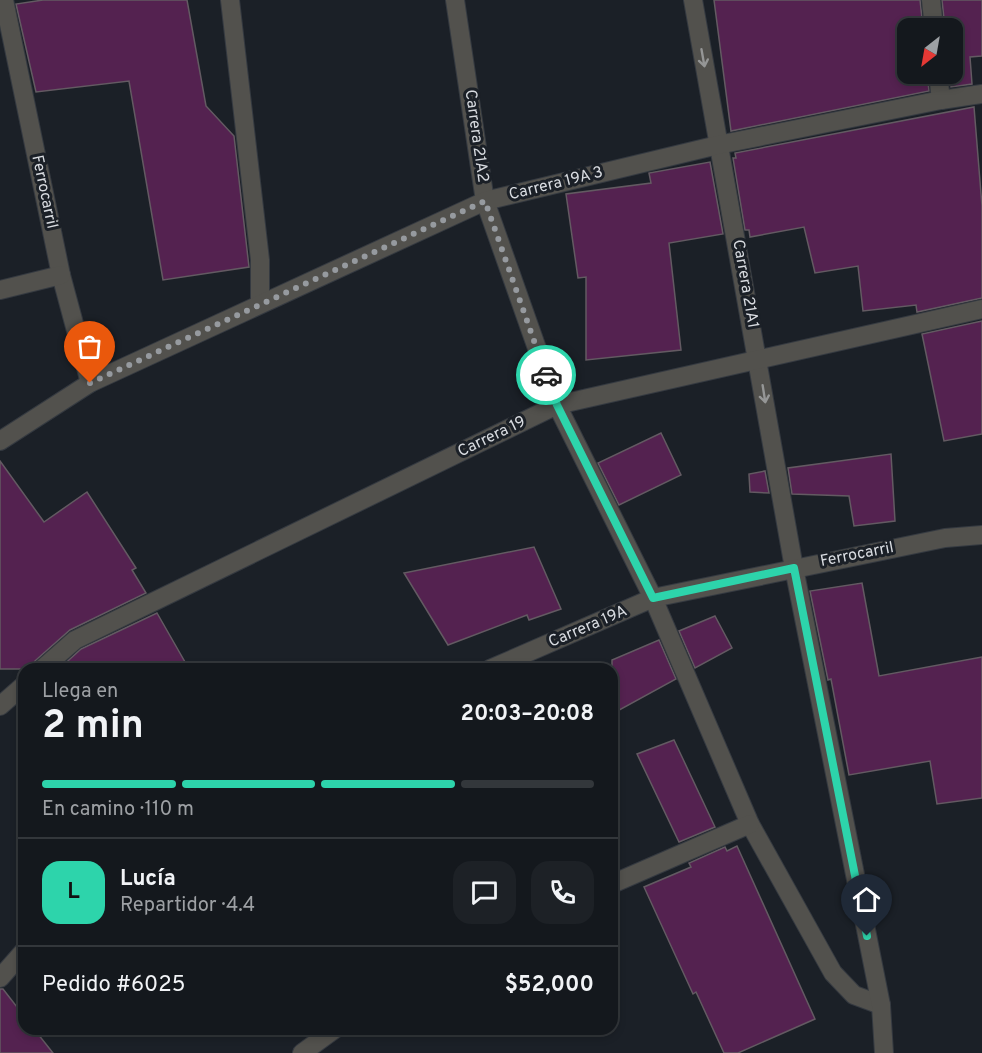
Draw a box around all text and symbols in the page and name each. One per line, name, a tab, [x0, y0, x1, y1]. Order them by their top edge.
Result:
north arrow	[897, 18, 963, 84]
map controls	[897, 18, 963, 84]
one-way arrow	[698, 47, 709, 67]
street label: Carrera 21A2	[460, 88, 492, 184]
street label: Ferrocarril	[26, 153, 62, 231]
street label: Carrera 19A 3	[507, 163, 605, 205]
street label: Carrera 21A1	[727, 238, 763, 330]
pin	[64, 321, 115, 383]
icon: bag	[73, 330, 106, 363]
courier	[516, 345, 576, 405]
icon: car	[530, 359, 563, 392]
one-way arrow	[759, 384, 770, 403]
street label: Carrera 19	[455, 412, 529, 462]
street label: Ferrocarril	[818, 538, 896, 572]
street label: Carrera 19A	[546, 601, 630, 653]
text: Llega en	[42, 679, 118, 705]
text: 20:03–20:08	[461, 701, 594, 728]
text: 2 min	[42, 703, 144, 752]
text: En camino · 110 m	[42, 797, 194, 823]
button: chat	[453, 861, 516, 924]
button: phone	[531, 861, 594, 924]
text: Lucía	[120, 866, 176, 893]
pin	[841, 874, 892, 936]
text: L	[67, 879, 80, 906]
icon: home	[850, 883, 883, 916]
text: Repartidor · 4.4	[120, 893, 255, 919]
text: Pedido #6025	[42, 972, 185, 999]
text: $52,000	[505, 972, 594, 999]

